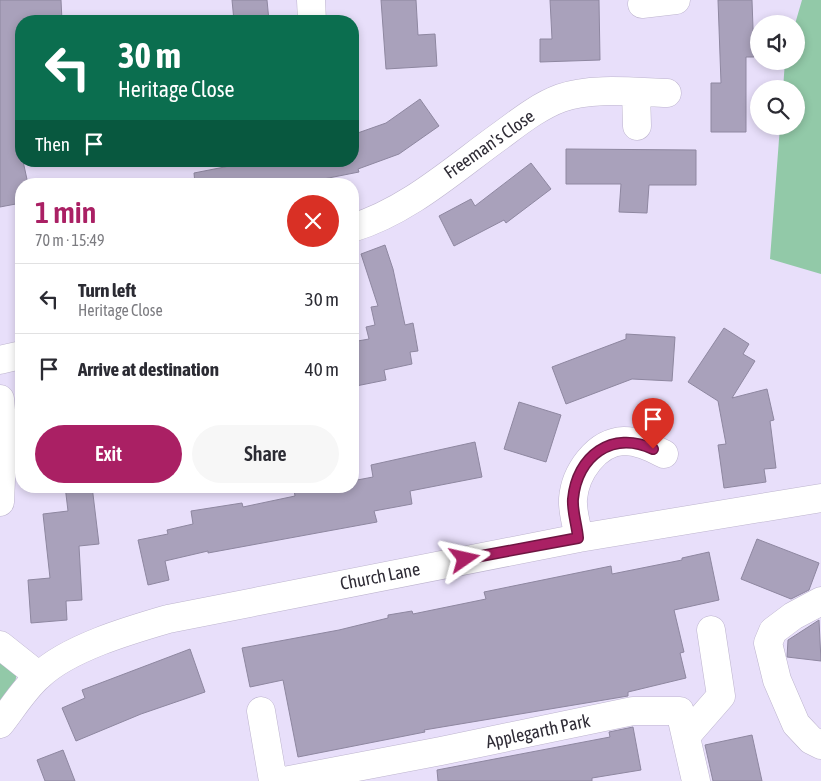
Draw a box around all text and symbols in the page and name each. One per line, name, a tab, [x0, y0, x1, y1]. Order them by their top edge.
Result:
map controls	[750, 15, 805, 135]
button: sound	[750, 15, 805, 70]
icon: left	[35, 35, 100, 100]
text: 30 m	[118, 35, 181, 75]
text: Heritage Close	[118, 76, 235, 102]
button: search	[750, 80, 805, 135]
street label: Freeman's Close	[440, 105, 538, 183]
icon: arrive	[80, 130, 108, 158]
text: Then	[35, 133, 70, 155]
text: 1 min	[35, 195, 96, 229]
button: close	[287, 195, 339, 247]
text: 70 m · 15:49	[35, 231, 105, 249]
text: Turn left	[78, 279, 136, 301]
icon: left	[35, 285, 63, 313]
text: 30 m	[305, 288, 339, 310]
text: Heritage Close	[78, 301, 163, 319]
icon: arrive	[35, 355, 63, 383]
text: Arrive at destination	[78, 358, 219, 380]
text: 40 m	[305, 358, 339, 380]
pin	[632, 398, 674, 449]
icon: arrive	[639, 405, 667, 433]
button: Exit	[35, 425, 182, 483]
button: Share	[192, 425, 339, 483]
position arrow	[438, 532, 490, 584]
street label: Church Lane	[338, 558, 422, 594]
street label: Applegarth Park	[484, 710, 592, 752]

